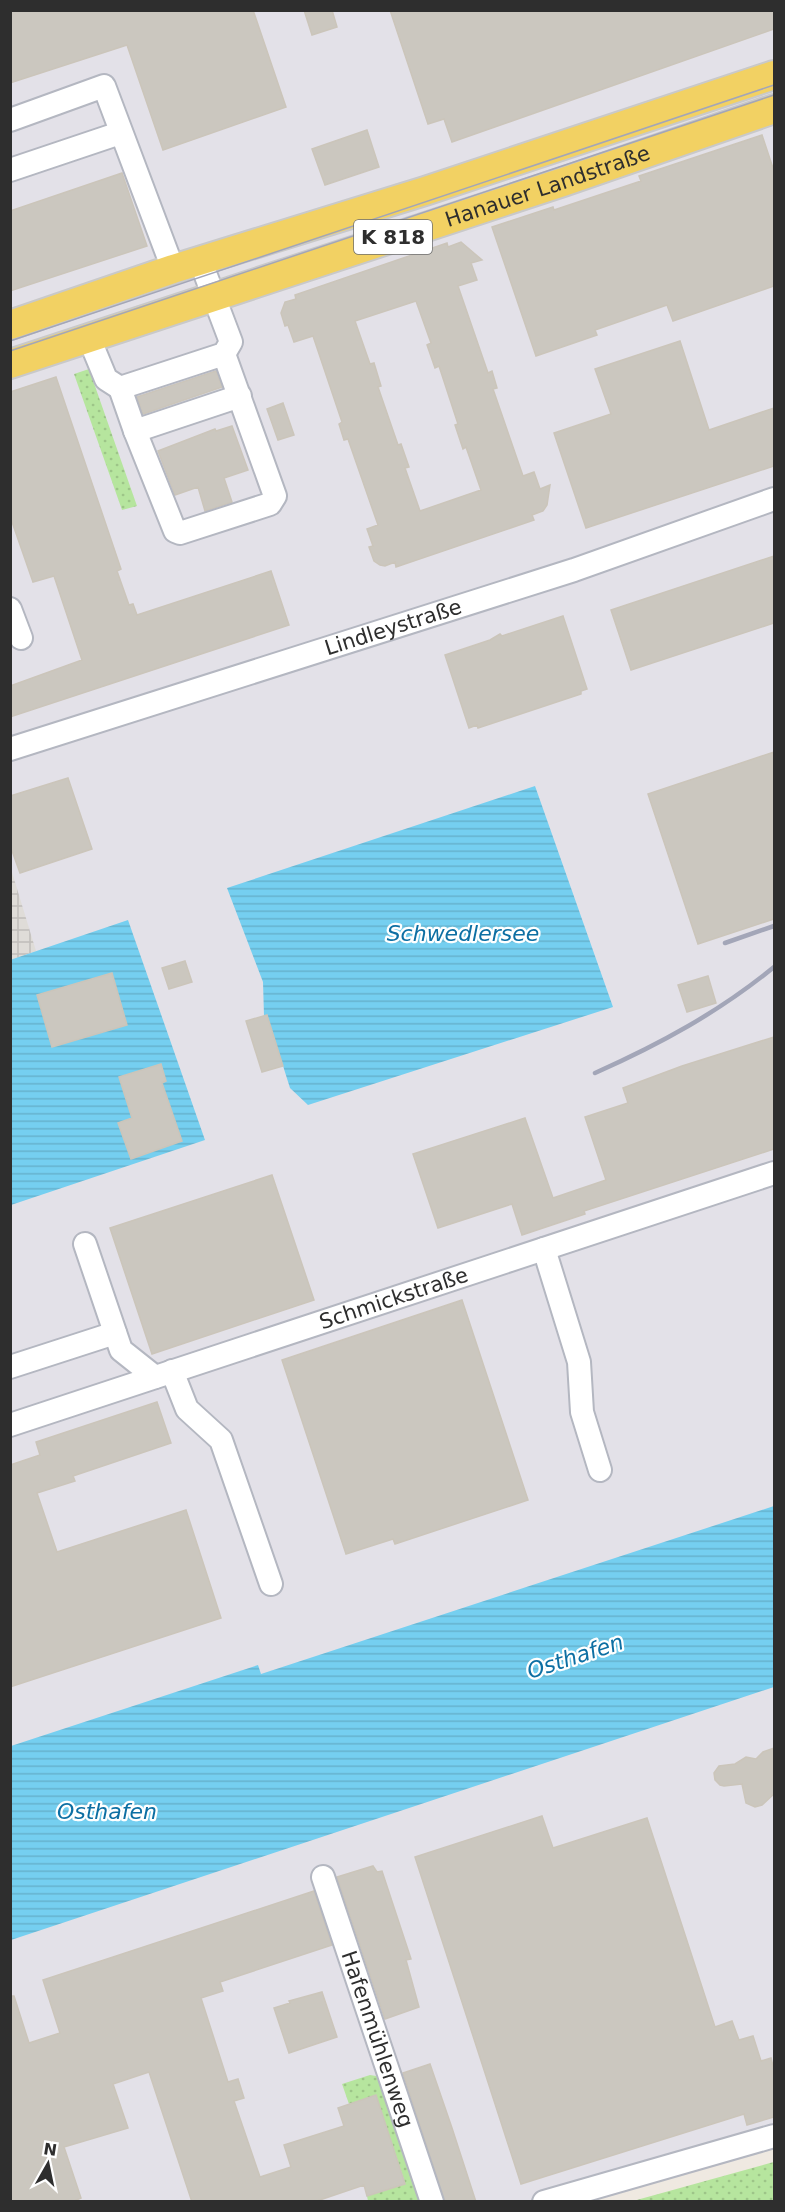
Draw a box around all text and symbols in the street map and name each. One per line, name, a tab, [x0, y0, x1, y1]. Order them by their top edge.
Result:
street label: Hanauer Landstraße	[442, 141, 653, 232]
road number: K 818	[354, 220, 432, 254]
street label: Lindleystraße	[322, 594, 465, 660]
water label: Schwedlersee	[387, 921, 539, 946]
street label: Schmickstraße	[316, 1263, 471, 1334]
water label: Osthafen	[524, 1629, 627, 1684]
water label: Osthafen	[57, 1799, 157, 1824]
street label: Hafenmühlenweg	[337, 1948, 418, 2131]
north arrow	[18, 2134, 78, 2194]
text: N	[42, 2139, 58, 2160]

